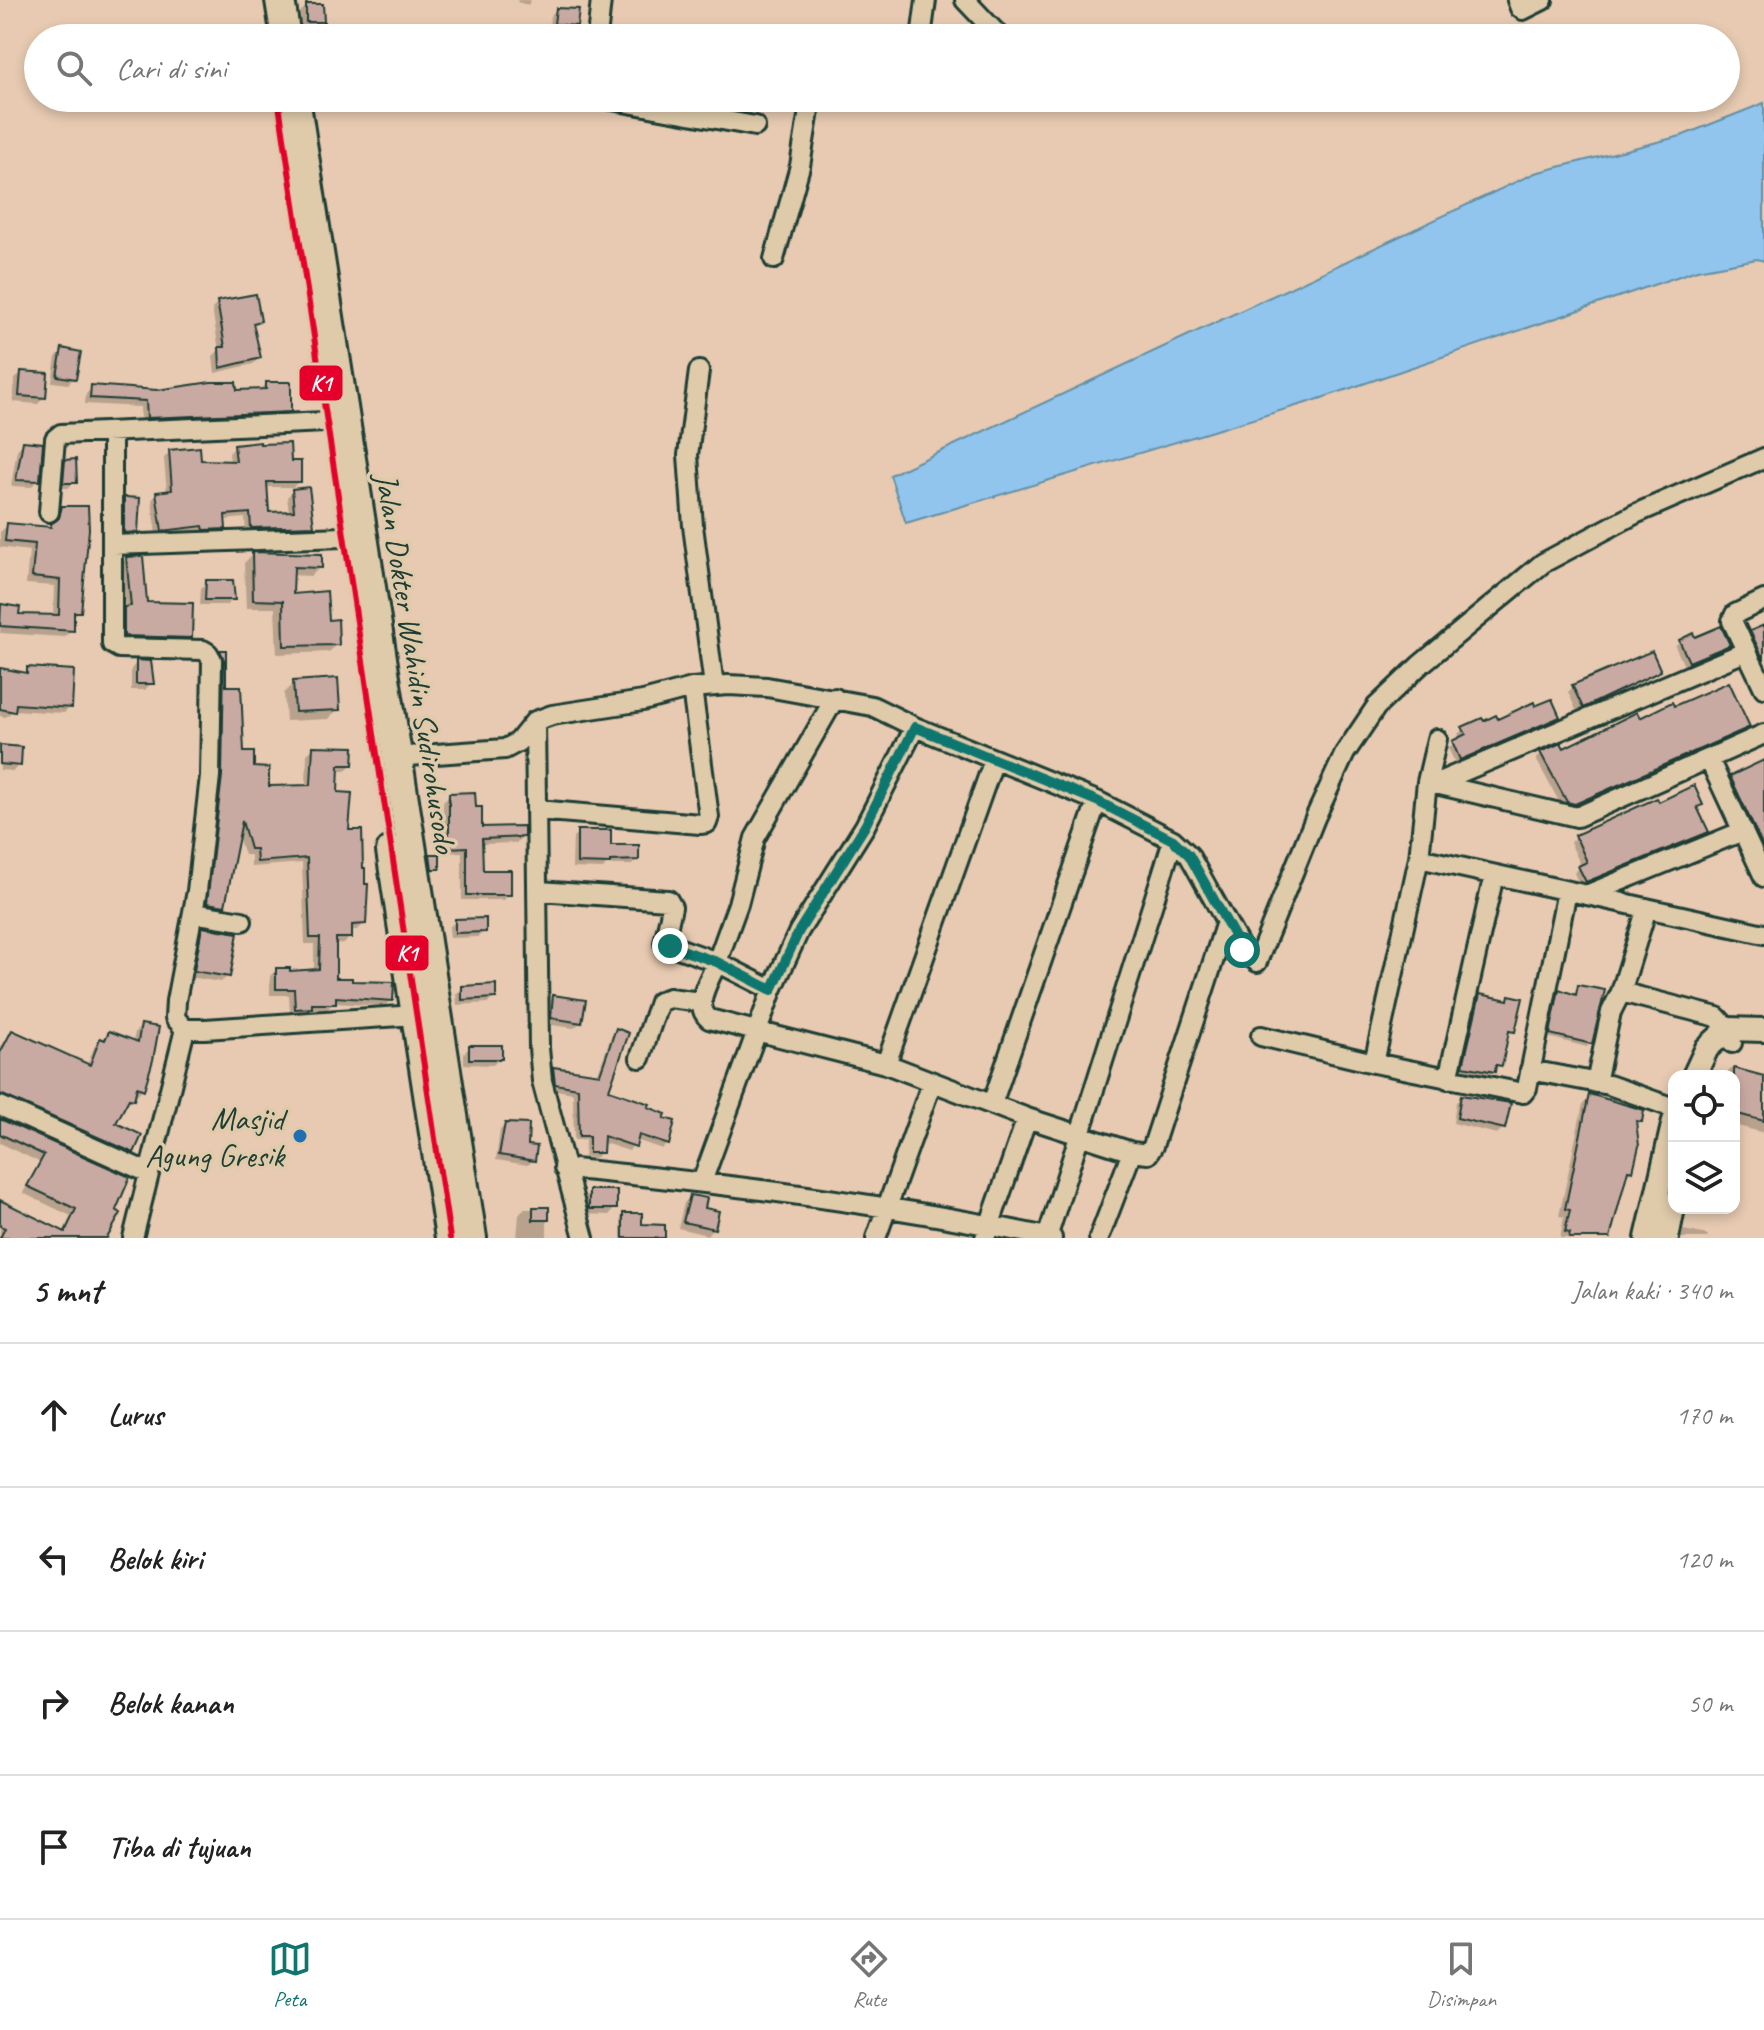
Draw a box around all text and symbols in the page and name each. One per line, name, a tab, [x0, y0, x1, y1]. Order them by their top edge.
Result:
search box	[24, 24, 1740, 112]
icon: search	[52, 46, 96, 90]
text: Cari di sini	[116, 49, 227, 87]
line badge: K1	[298, 364, 344, 402]
text: K1	[310, 370, 334, 398]
street label: Jalan Dokter Wahidin Sudirohusodo	[365, 468, 467, 857]
route end	[652, 928, 688, 964]
route start	[1224, 932, 1260, 968]
line badge: K1	[384, 934, 430, 972]
text: K1	[396, 940, 420, 968]
map controls	[1668, 1070, 1740, 1214]
button: locate	[1668, 1070, 1740, 1142]
place label: Masjid Agung Gresik	[145, 1098, 288, 1176]
marker: Masjid Agung Gresik	[291, 1127, 309, 1145]
button: layers	[1668, 1142, 1740, 1214]
text: 5 mnt	[32, 1269, 101, 1312]
text: Jalan kaki · 340 m	[1572, 1274, 1732, 1307]
icon: ahead	[32, 1393, 76, 1437]
text: Lurus	[108, 1396, 163, 1434]
text: 170 m	[1676, 1399, 1732, 1432]
icon: left	[32, 1537, 76, 1581]
text: Belok kiri	[108, 1540, 203, 1578]
text: 120 m	[1676, 1543, 1732, 1576]
icon: right	[32, 1681, 76, 1725]
text: Belok kanan	[108, 1684, 233, 1722]
text: 50 m	[1688, 1687, 1732, 1720]
icon: arrive	[32, 1825, 76, 1869]
text: Tiba di tujuan	[108, 1828, 251, 1866]
tab: Peta	[268, 1937, 312, 2013]
tab: Rute	[847, 1937, 891, 2013]
tab: Disimpan	[1427, 1937, 1496, 2013]

